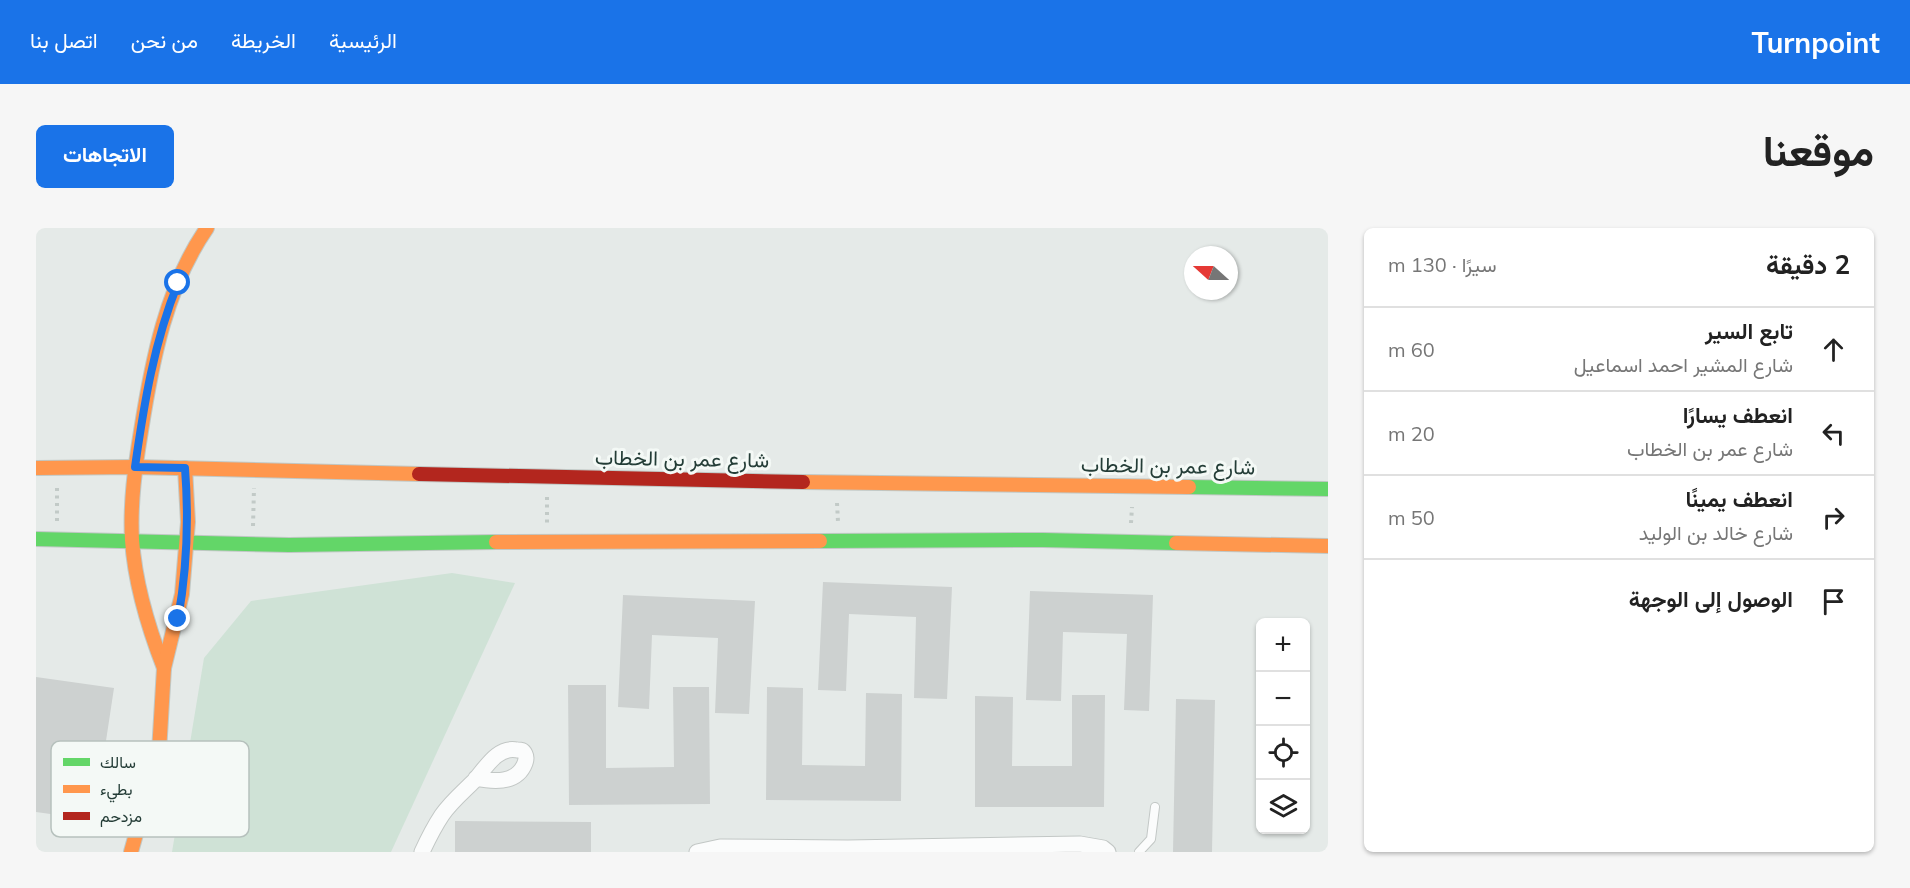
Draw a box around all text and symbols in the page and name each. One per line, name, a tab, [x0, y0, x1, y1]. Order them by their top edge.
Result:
text: Turnpoint	[1751, 25, 1880, 60]
text: اتصل بنا	[30, 27, 98, 53]
text: من نحن	[131, 27, 198, 53]
text: الخريطة	[231, 27, 296, 53]
text: الرئيسية	[329, 27, 397, 53]
text: موقعنا	[1763, 124, 1874, 177]
button: الاتجاهات	[36, 125, 174, 188]
north arrow	[1184, 246, 1238, 300]
text: 2 دقيقة	[1766, 248, 1850, 281]
text: سيرًا · 130 m	[1388, 252, 1497, 277]
route start	[164, 269, 190, 295]
text: تابع السير	[1705, 317, 1793, 345]
icon: ahead	[1817, 333, 1850, 366]
text: 60 m	[1388, 337, 1435, 362]
text: شارع المشير احمد اسماعيل	[1574, 352, 1793, 377]
text: انعطف يسارًا	[1683, 401, 1793, 429]
icon: left	[1817, 417, 1850, 450]
text: 20 m	[1388, 421, 1435, 446]
text: شارع عمر بن الخطاب	[1627, 436, 1793, 461]
street label: شارع عمر بن الخطاب	[595, 443, 769, 475]
street label: شارع عمر بن الخطاب	[1081, 450, 1255, 482]
text: انعطف يمينًا	[1686, 485, 1793, 513]
icon: right	[1817, 501, 1850, 534]
text: 50 m	[1388, 505, 1435, 530]
text: شارع خالد بن الوليد	[1639, 520, 1793, 545]
text: الوصول إلى الوجهة	[1629, 585, 1793, 613]
icon: arrive	[1817, 585, 1850, 618]
route end	[164, 605, 190, 631]
map controls	[1256, 618, 1310, 834]
button: +	[1256, 618, 1310, 672]
button: −	[1256, 672, 1310, 726]
button: locate	[1256, 726, 1310, 780]
legend	[51, 741, 249, 837]
text: سالك	[100, 752, 136, 772]
text: بطيء	[100, 779, 132, 803]
button: layers	[1256, 780, 1310, 834]
text: مزدحم	[100, 806, 142, 827]

